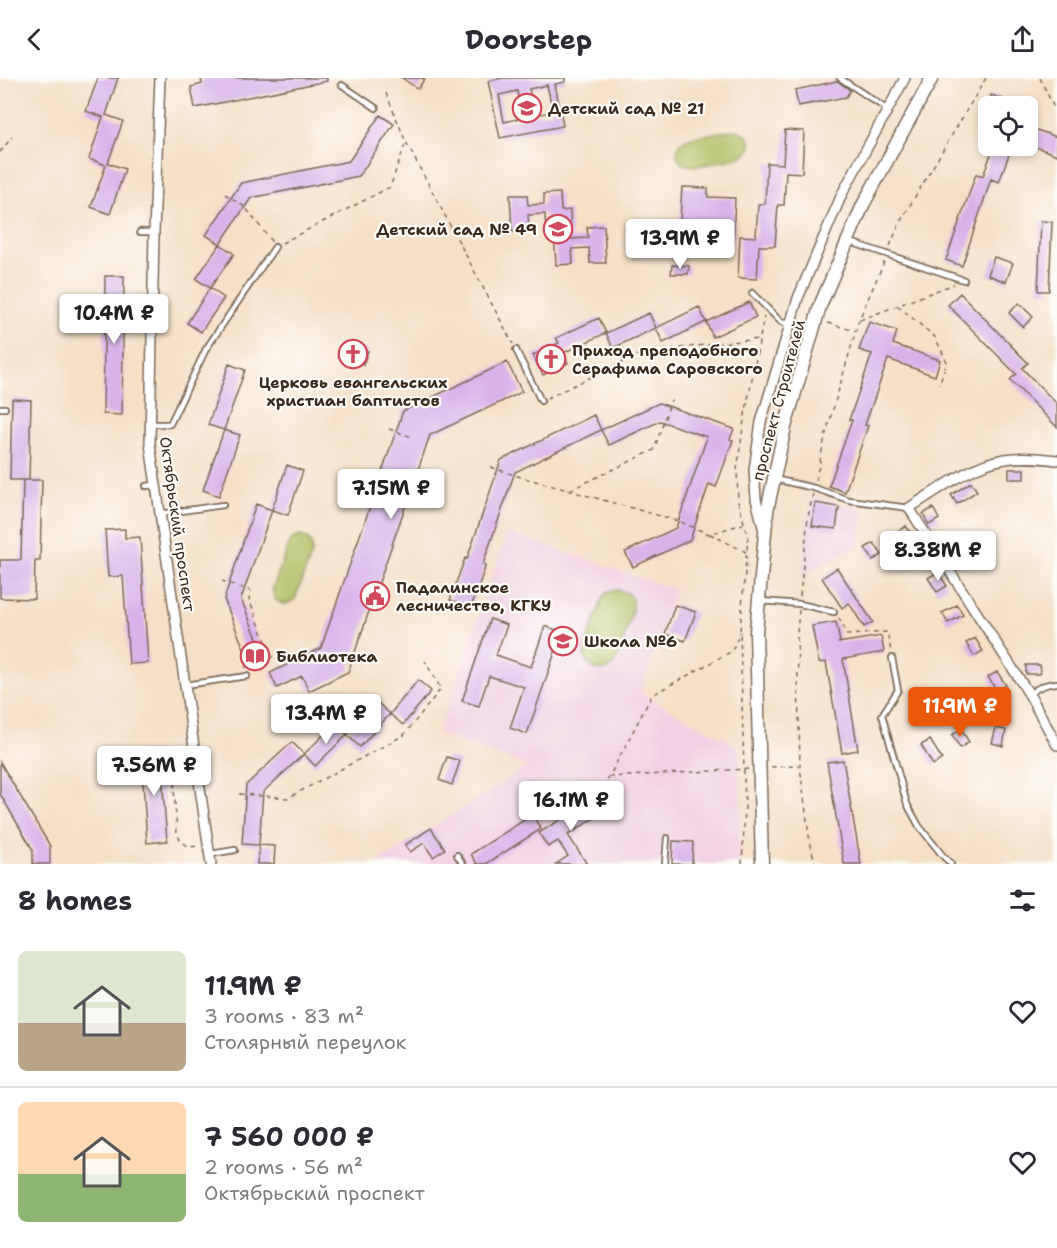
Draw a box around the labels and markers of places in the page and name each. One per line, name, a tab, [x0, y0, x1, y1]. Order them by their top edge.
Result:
school or university icon: Детский сад № 21	[511, 92, 543, 124]
place label: Детский сад № 21	[548, 98, 704, 119]
school or university icon: Детский сад № 49	[542, 213, 574, 245]
place label: Детский сад № 49	[376, 219, 537, 240]
pin: 13.9M ₽	[625, 219, 735, 270]
pin: 10.4M ₽	[59, 294, 169, 345]
church icon: Церковь евангельских христиан баптистов	[337, 338, 369, 370]
place label: Приход преподобного Серафима Саровского	[572, 340, 763, 379]
church icon: Приход преподобного Серафима Саровского	[535, 343, 567, 375]
place label: Церковь евангельских христиан баптистов	[259, 372, 447, 411]
pin: 7.15M ₽	[336, 469, 446, 520]
pin: 8.38M ₽	[883, 531, 993, 582]
place label: Падалинское лесничество, КГКУ	[396, 577, 551, 616]
public building icon: Падалинское лесничество, КГКУ	[359, 580, 391, 612]
school or university icon: Школа №6	[547, 625, 579, 657]
place label: Школа №6	[584, 631, 677, 652]
library icon: Библиотека	[239, 640, 271, 672]
place label: Библиотека	[276, 646, 377, 667]
pin: 11.9M ₽	[905, 687, 1015, 738]
pin: 13.4M ₽	[271, 694, 381, 745]
pin: 7.56M ₽	[99, 746, 209, 797]
pin: 16.1M ₽	[516, 781, 626, 832]

